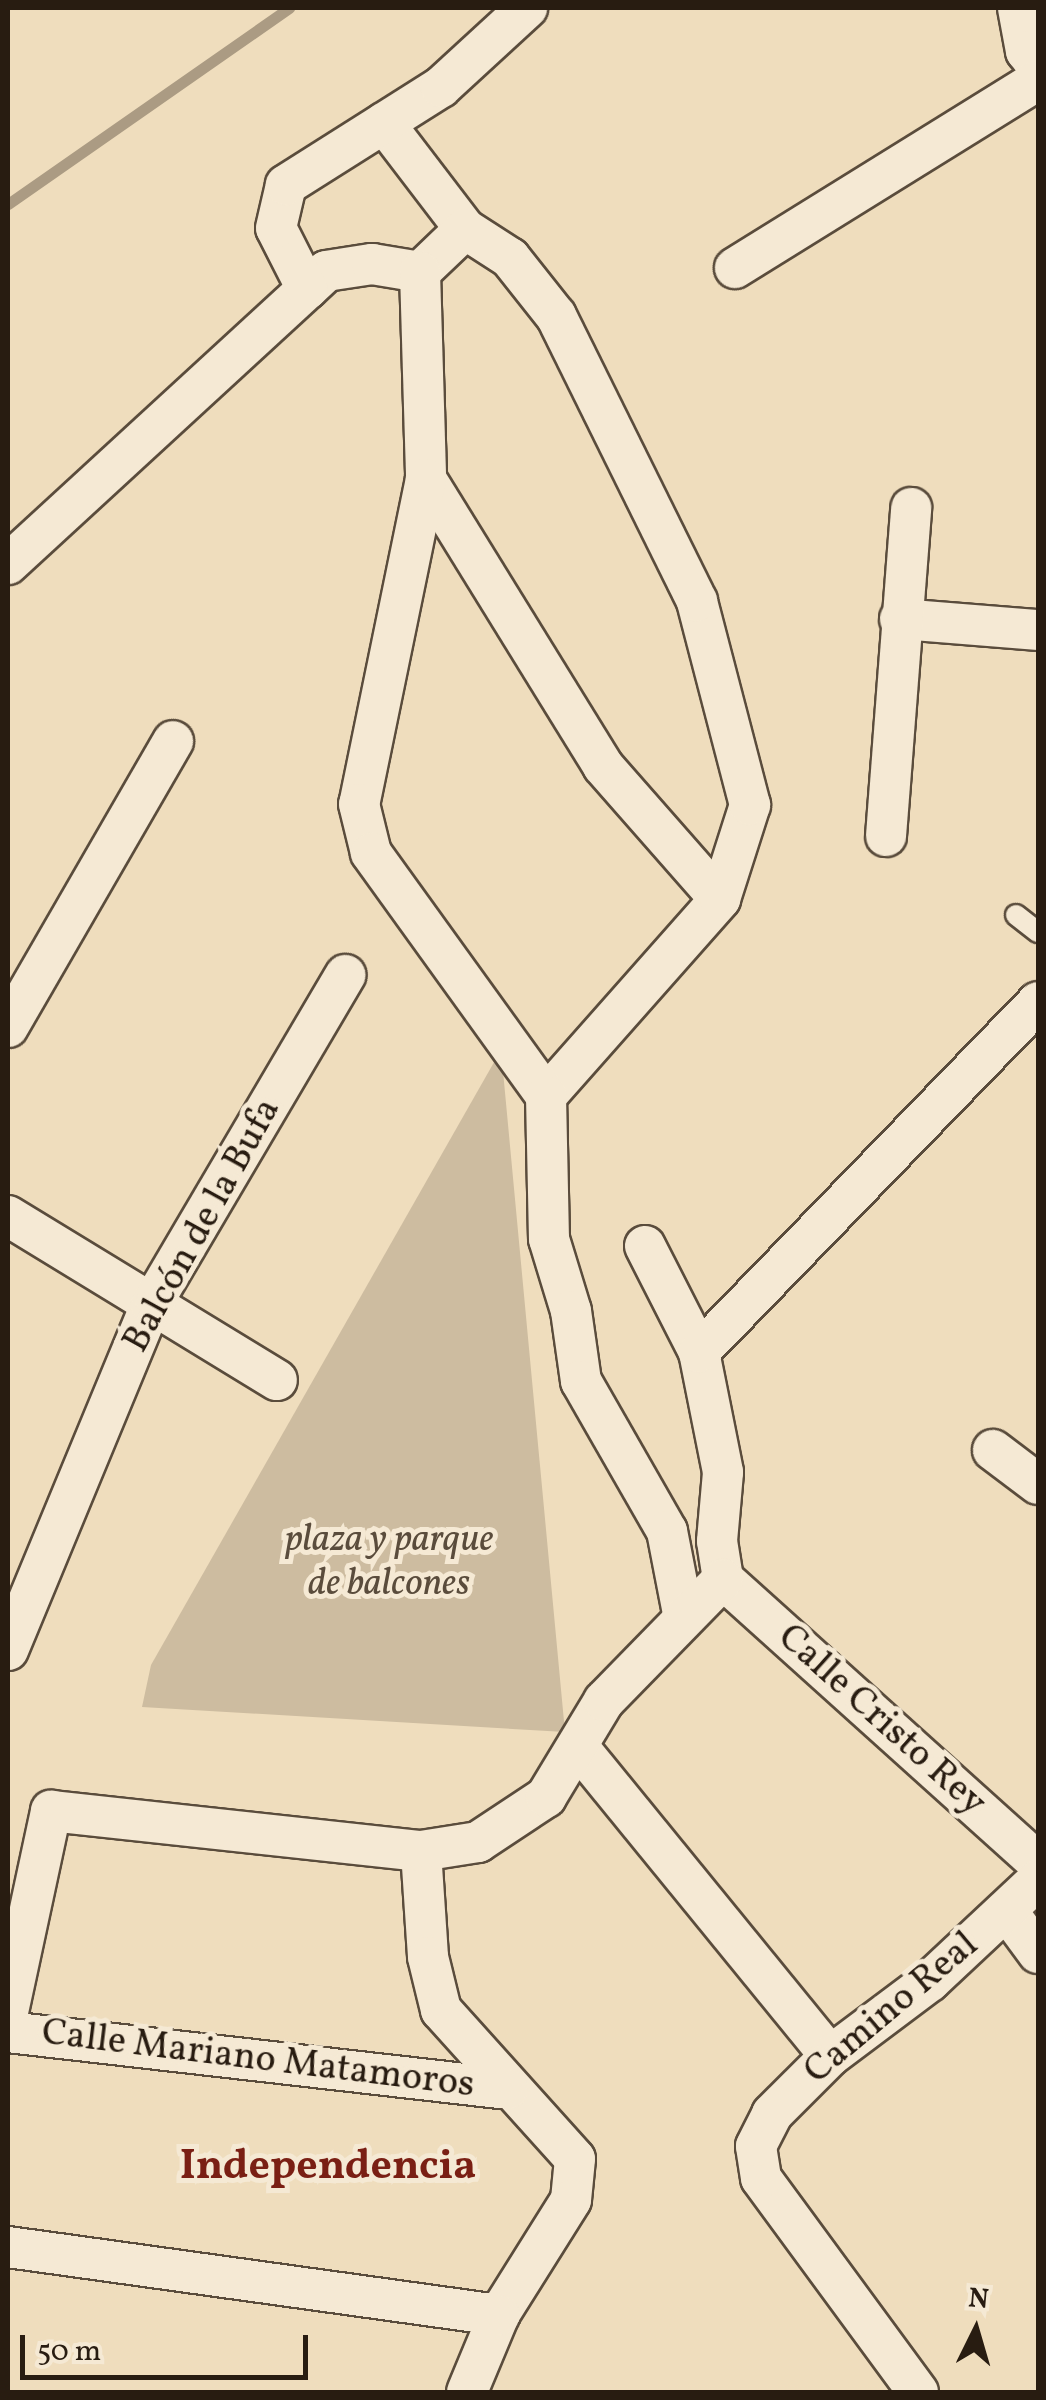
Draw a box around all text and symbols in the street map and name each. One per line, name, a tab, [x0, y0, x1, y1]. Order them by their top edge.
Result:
street label: Balcón de la Bufa	[114, 1091, 292, 1361]
park label: plaza y parque de balcones	[285, 1518, 493, 1608]
street label: Calle Cristo Rey	[767, 1615, 995, 1827]
street label: Camino Real	[796, 1923, 988, 2095]
street label: Calle Mariano Matamoros	[39, 2011, 477, 2109]
district label: Independencia	[180, 2143, 476, 2193]
text: N	[967, 2279, 990, 2320]
north arrow	[926, 2280, 1026, 2380]
scale bar	[25, 2315, 312, 2377]
text: 50 m	[37, 2331, 101, 2373]

